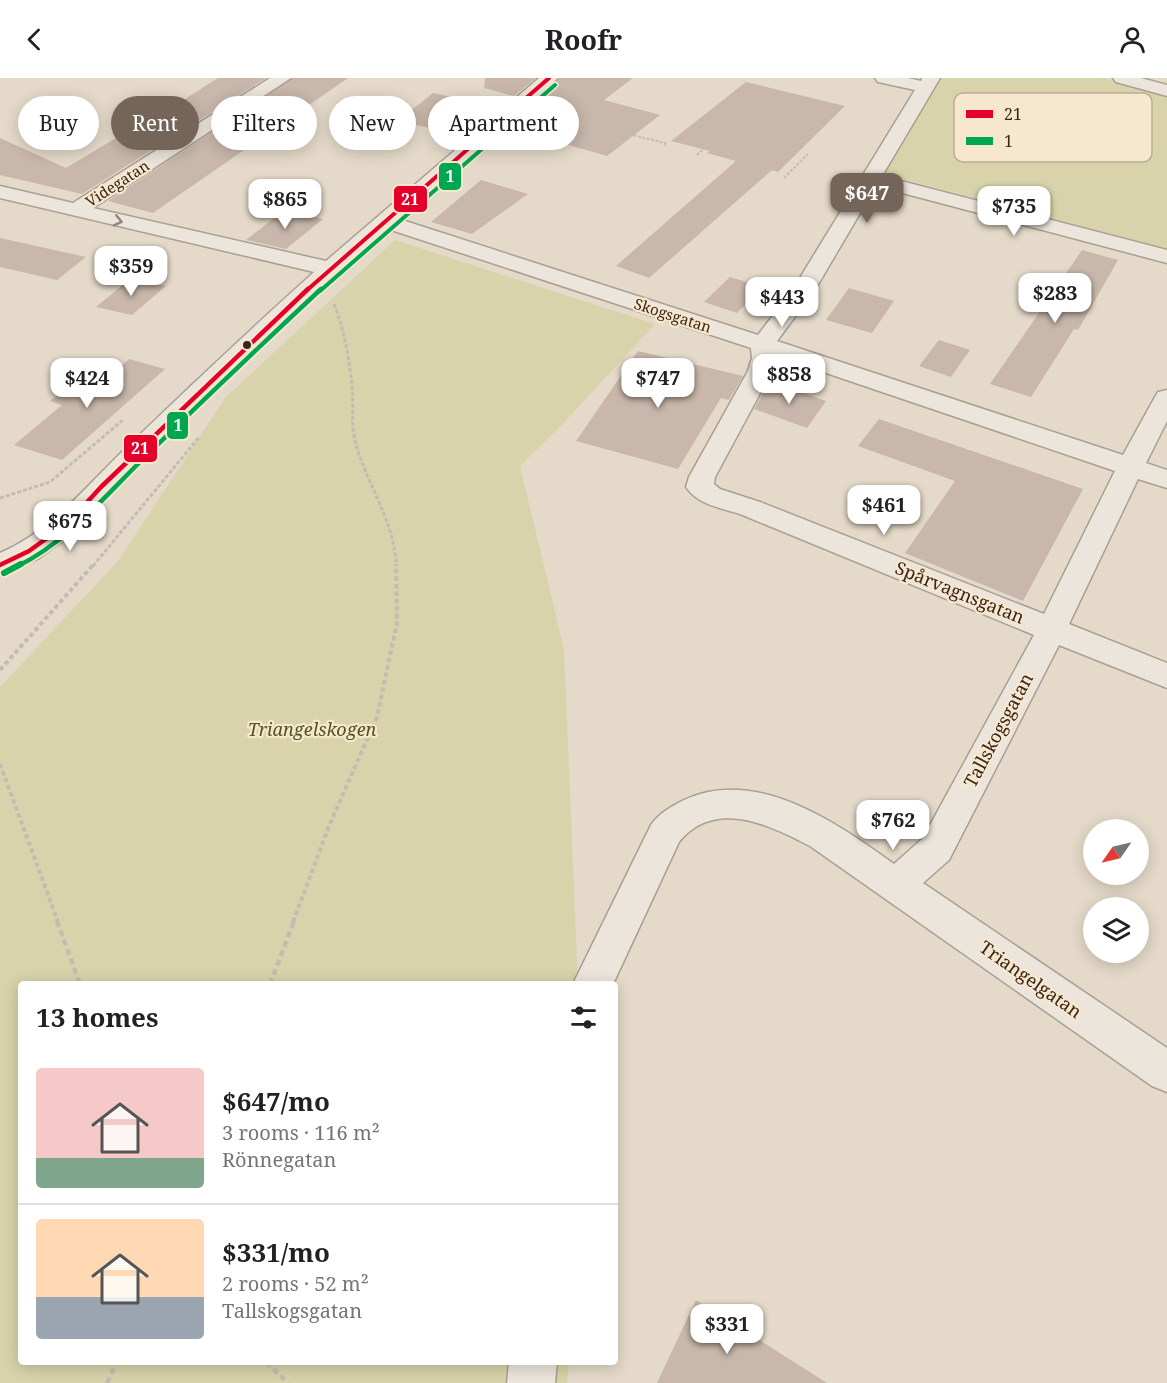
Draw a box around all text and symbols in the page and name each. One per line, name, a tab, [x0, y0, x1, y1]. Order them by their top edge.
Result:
text: Roofr	[545, 21, 622, 58]
icon: back	[18, 23, 51, 56]
icon: person	[1116, 23, 1149, 56]
legend	[954, 93, 1152, 162]
chip: Buy	[18, 96, 99, 150]
chip: Rent	[111, 96, 199, 150]
chip: Filters	[211, 96, 317, 150]
chip: New	[329, 96, 416, 150]
chip: Apartment	[428, 96, 579, 150]
text: 21	[1004, 103, 1022, 125]
text: 1	[1004, 130, 1013, 152]
street label: Videgatan	[81, 155, 153, 211]
line badge: 1	[438, 162, 462, 191]
text: 1	[445, 165, 455, 187]
pin: $647	[831, 173, 903, 224]
pin: $865	[249, 179, 321, 230]
text: $647	[844, 179, 890, 206]
text: $865	[262, 185, 308, 212]
line badge: 21	[393, 185, 428, 213]
pin: $735	[978, 186, 1050, 237]
text: 21	[401, 188, 419, 210]
text: $735	[991, 192, 1037, 219]
one-way arrow	[113, 214, 123, 227]
pin: $359	[95, 246, 167, 297]
text: $359	[108, 252, 154, 279]
pin: $283	[1019, 273, 1091, 324]
pin: $443	[746, 277, 818, 328]
text: $283	[1032, 279, 1078, 306]
text: $443	[759, 283, 805, 310]
street label: Skogsgatan	[632, 293, 714, 337]
unlabelled marker	[241, 339, 253, 351]
pin: $858	[753, 354, 825, 405]
pin: $424	[51, 358, 123, 409]
pin: $747	[622, 358, 694, 409]
text: $858	[766, 360, 812, 387]
text: $424	[64, 364, 110, 391]
text: $747	[635, 364, 681, 391]
line badge: 1	[166, 411, 189, 440]
text: 1	[173, 414, 183, 436]
line badge: 21	[123, 434, 158, 463]
text: 21	[131, 437, 149, 459]
pin: $461	[848, 485, 920, 536]
text: $461	[861, 491, 907, 518]
pin: $675	[34, 501, 106, 552]
text: $675	[47, 507, 93, 534]
street label: Spårvagnsgatan	[892, 555, 1029, 629]
street label: Tallskogsgatan	[958, 668, 1038, 791]
park label: Triangelskogen	[248, 717, 377, 741]
pin: $762	[857, 800, 929, 851]
text: $762	[870, 806, 916, 833]
north arrow	[1083, 819, 1149, 885]
map controls	[1083, 819, 1149, 963]
button: layers	[1083, 897, 1149, 963]
street label: Triangelgatan	[975, 935, 1087, 1023]
text: 13 homes	[36, 999, 158, 1035]
icon: filters	[567, 1001, 600, 1034]
text: $647/mo	[222, 1083, 330, 1119]
icon: home	[84, 1092, 156, 1164]
text: 3 rooms · 116 m²	[222, 1119, 380, 1146]
text: Rönnegatan	[222, 1146, 336, 1173]
text: $331/mo	[222, 1234, 330, 1270]
icon: home	[84, 1243, 156, 1315]
text: 2 rooms · 52 m²	[222, 1270, 369, 1297]
text: Tallskogsgatan	[222, 1297, 362, 1324]
pin: $331	[691, 1304, 763, 1355]
text: $331	[704, 1310, 750, 1337]

